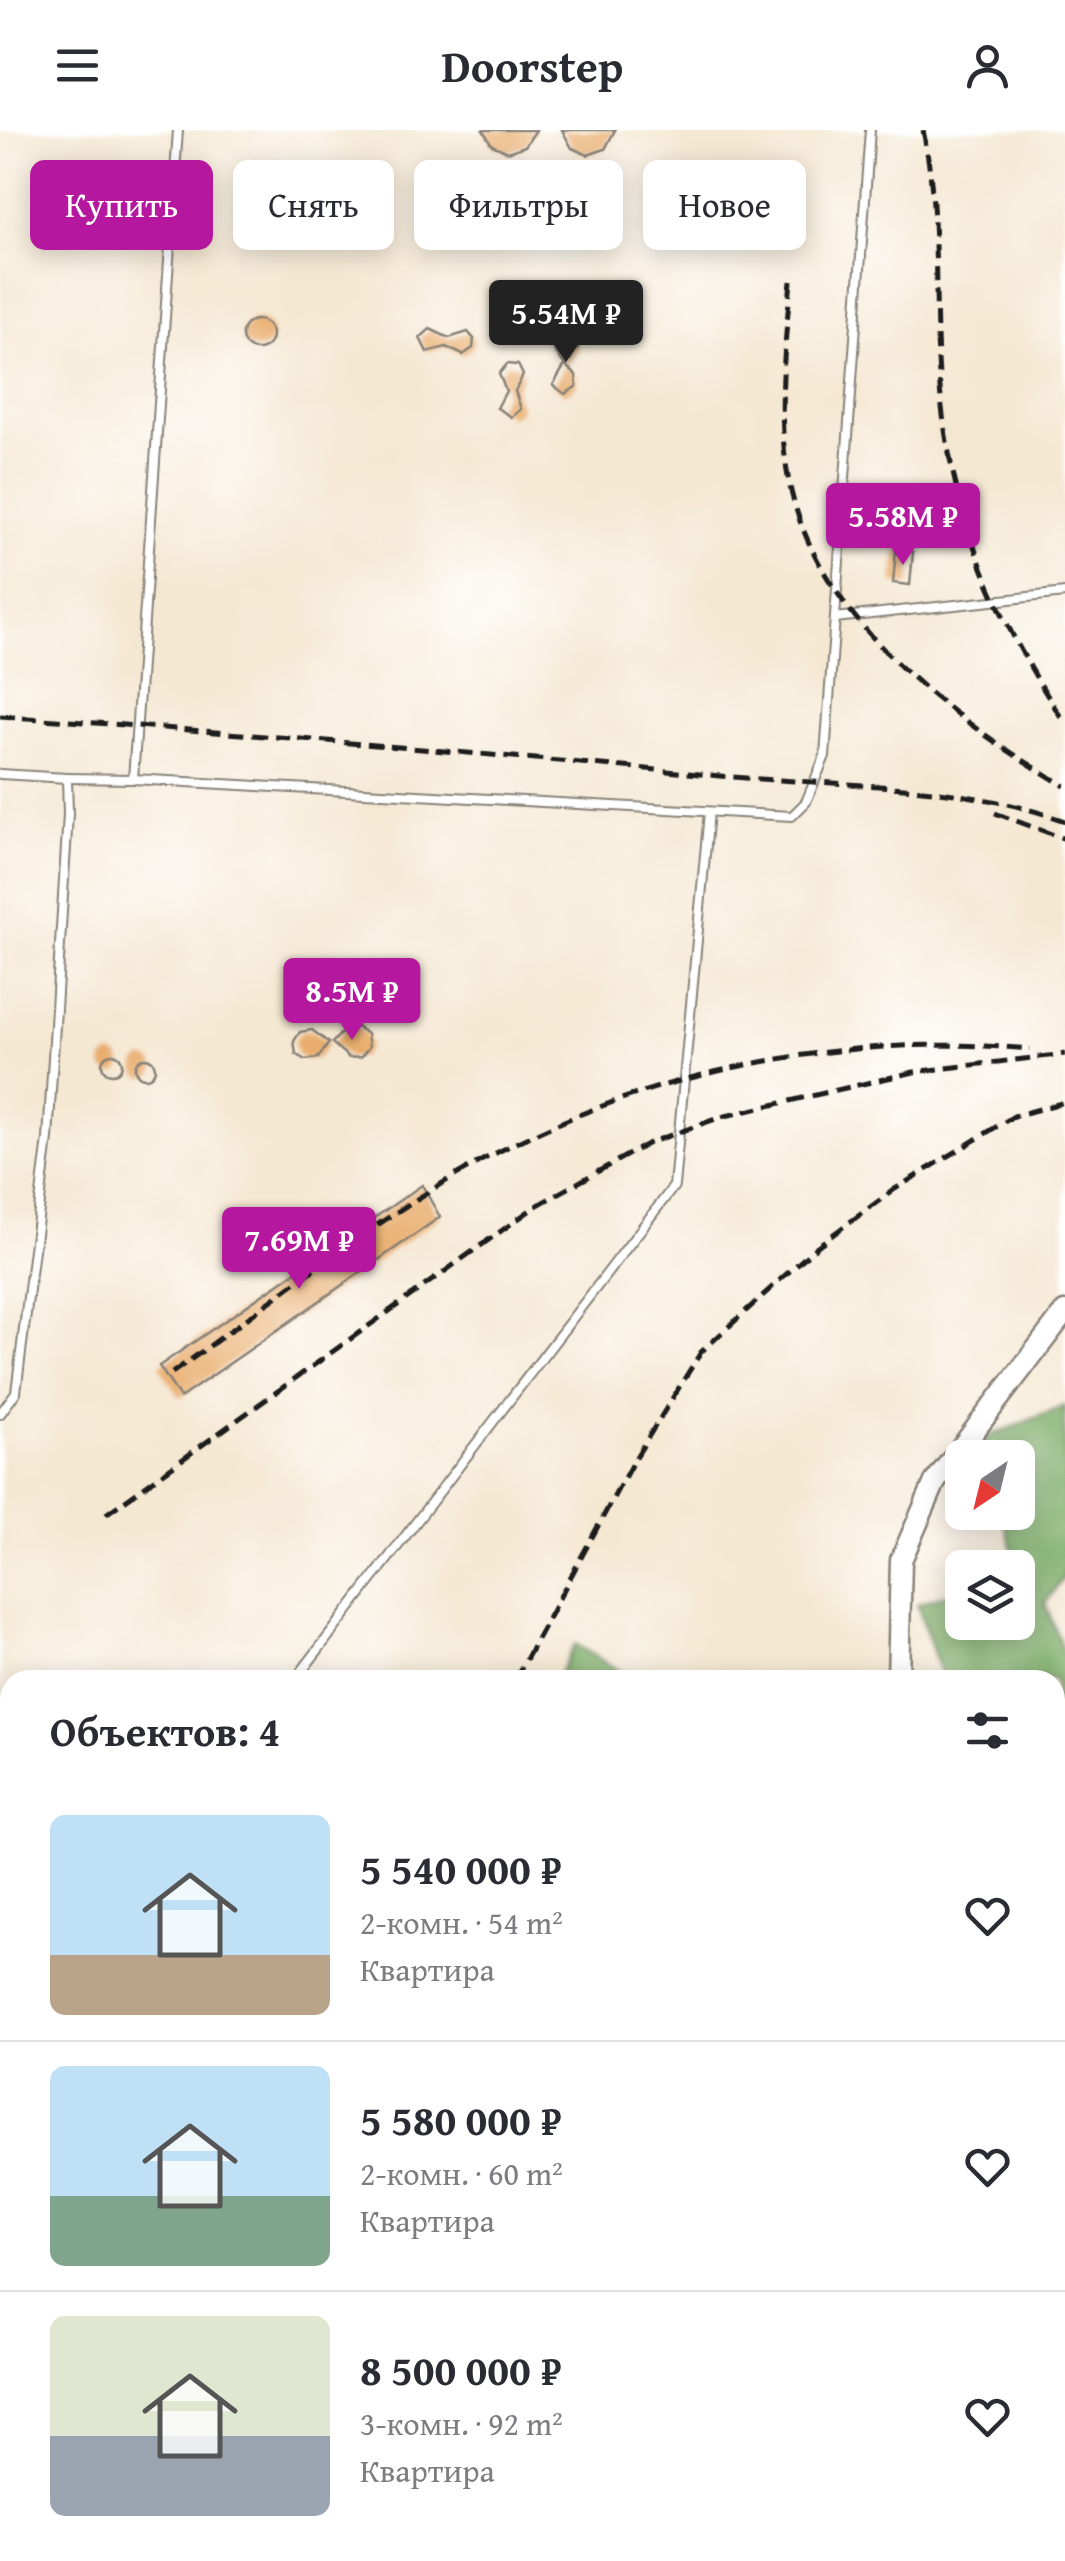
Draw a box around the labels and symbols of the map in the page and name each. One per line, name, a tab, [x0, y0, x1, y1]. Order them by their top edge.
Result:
pin: 5.54M ₽	[474, 280, 658, 365]
pin: 5.58M ₽	[811, 483, 995, 568]
pin: 8.5M ₽	[271, 958, 433, 1043]
pin: 7.69M ₽	[207, 1207, 391, 1292]
north arrow	[945, 1440, 1035, 1530]

